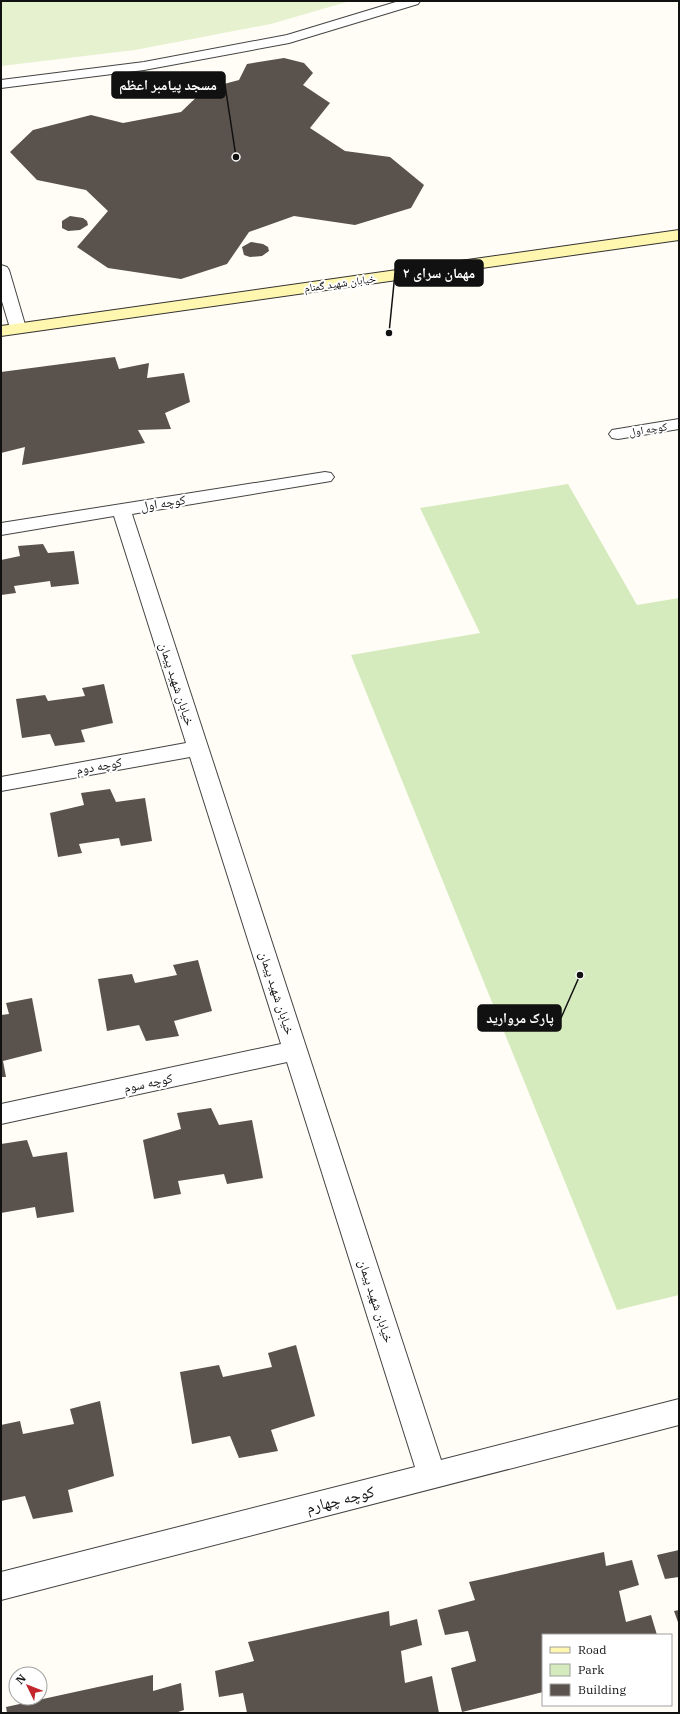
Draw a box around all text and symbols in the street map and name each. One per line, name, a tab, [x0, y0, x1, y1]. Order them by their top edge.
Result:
callout: مسجد پیامبر اعظم	[112, 72, 225, 98]
text: مسجد پیامبر اعظم	[119, 76, 217, 95]
callout: مهمان سرای ۲	[395, 260, 483, 286]
text: مهمان سرای ۲	[403, 264, 475, 282]
street label: خیابان شهید گمنام	[303, 271, 377, 295]
street label: کوچه اول	[628, 419, 669, 439]
street label: کوچه اول	[139, 491, 187, 515]
street label: خیابان شهید پیمان	[155, 640, 198, 728]
street label: کوچه دوم	[75, 753, 124, 778]
street label: خیابان شهید پیمان	[255, 949, 298, 1037]
callout: پارک مروارید	[478, 1005, 561, 1031]
text: پارک مروارید	[486, 1009, 554, 1027]
street label: کوچه سوم	[122, 1069, 175, 1096]
street label: خیابان شهید پیمان	[354, 1257, 397, 1345]
street label: کوچه چهارم	[304, 1481, 377, 1518]
legend	[542, 1634, 672, 1706]
text: Road	[578, 1642, 607, 1657]
text: Park	[578, 1662, 604, 1677]
north arrow	[8, 1666, 48, 1706]
text: N	[13, 1671, 29, 1687]
text: Building	[578, 1682, 626, 1697]

